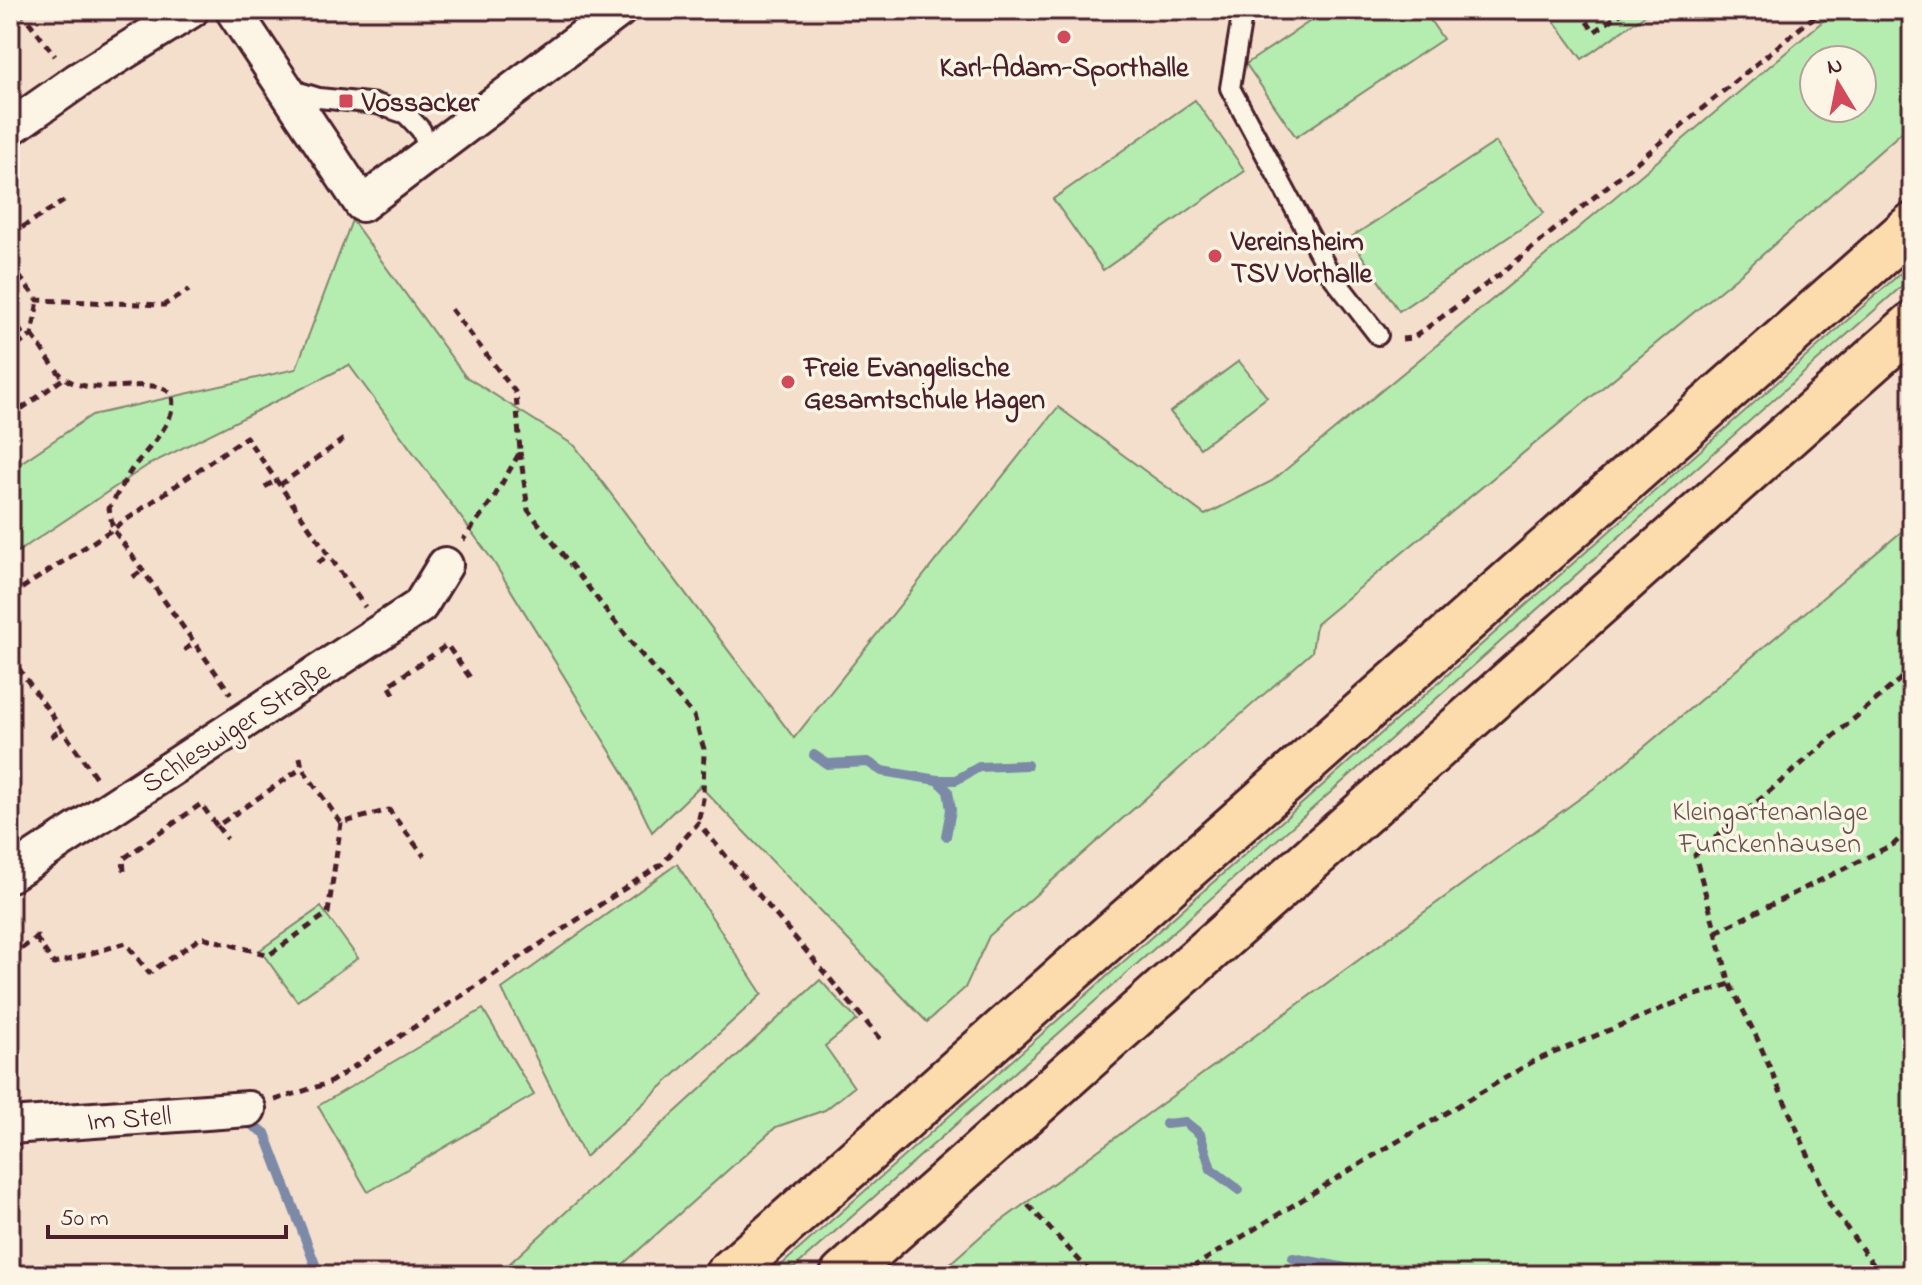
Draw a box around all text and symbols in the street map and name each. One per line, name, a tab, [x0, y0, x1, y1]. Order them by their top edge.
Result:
marker: Karl-Adam-Sporthalle	[1055, 28, 1073, 46]
north arrow	[1798, 44, 1878, 124]
place label: Karl-Adam-Sporthalle	[939, 49, 1190, 90]
text: N	[1825, 50, 1845, 84]
place label: Vossacker	[361, 84, 481, 125]
marker: Vossacker	[337, 92, 355, 110]
place label: Vereinsheim TSV Vorhalle	[1230, 223, 1373, 296]
marker: Vereinsheim TSV Vorhalle	[1206, 247, 1224, 265]
place label: Freie Evangelische Gesamtschule Hagen	[802, 349, 1045, 423]
marker: Freie Evangelische Gesamtschule Hagen	[779, 373, 797, 391]
street label: Schleswiger Straße	[134, 652, 340, 805]
park label: Kleingartenanlage Funckenhausen	[1672, 793, 1868, 866]
street label: Im Stell	[86, 1097, 173, 1144]
scale bar	[48, 1189, 286, 1239]
text: 50 m	[60, 1202, 109, 1237]

